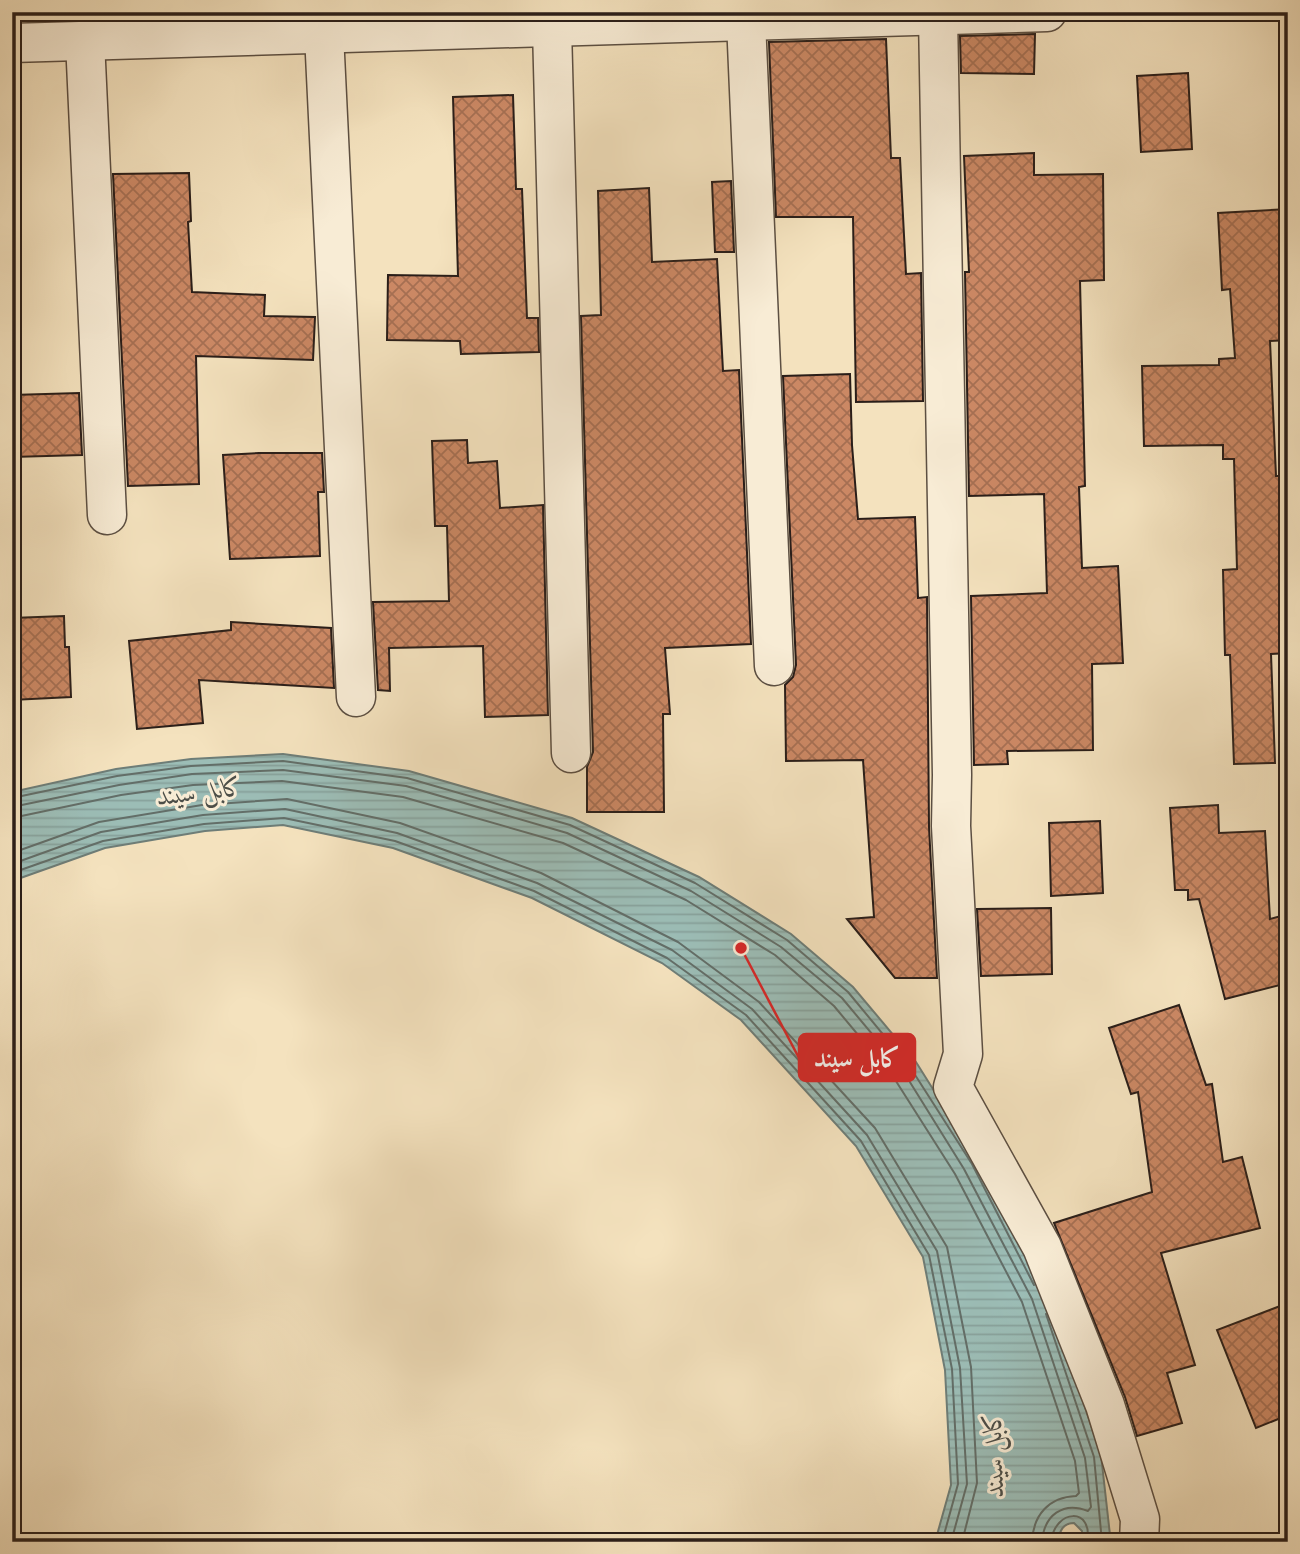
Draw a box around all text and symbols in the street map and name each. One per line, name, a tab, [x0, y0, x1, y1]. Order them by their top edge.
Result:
water label: کابل سيند	[155, 770, 245, 814]
callout: کابل سيند	[799, 1034, 915, 1081]
text: کابل سيند	[813, 1042, 901, 1077]
water label: کابل سيند	[975, 1410, 1013, 1498]

